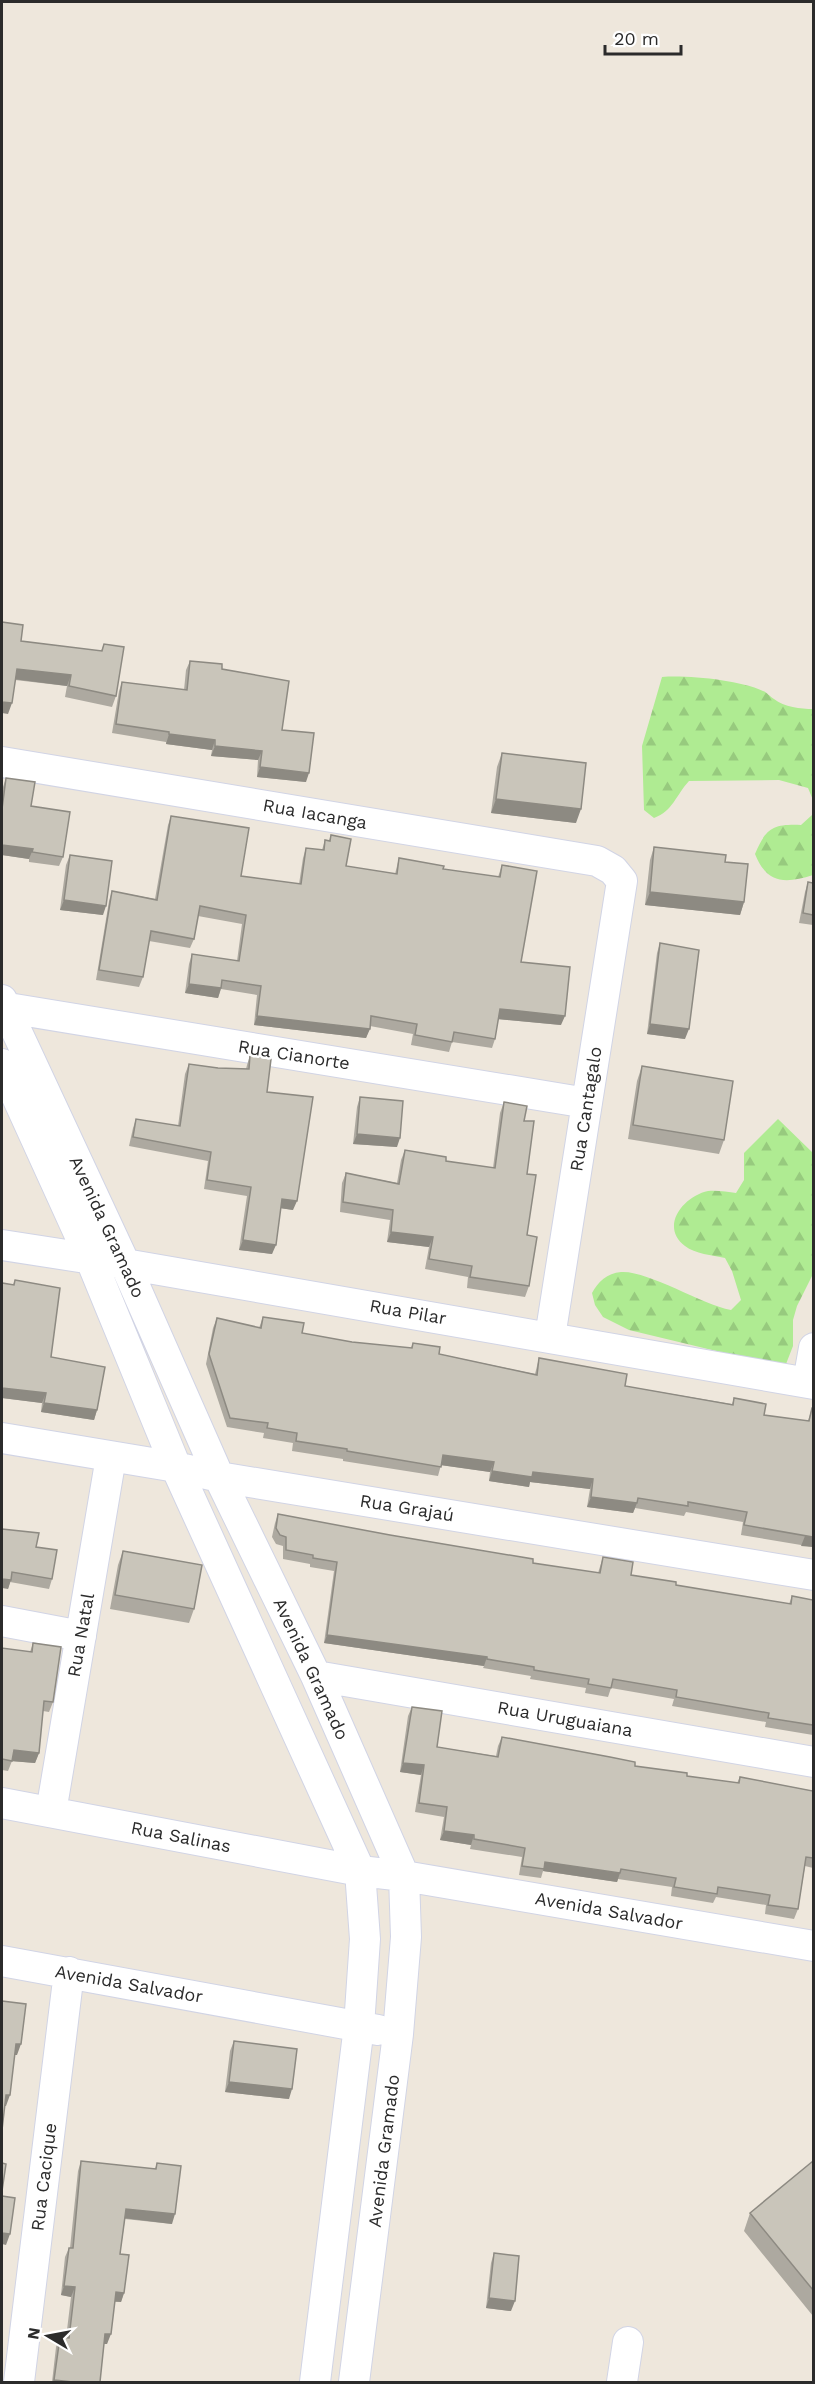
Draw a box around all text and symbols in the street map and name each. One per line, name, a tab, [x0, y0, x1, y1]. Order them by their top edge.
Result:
scale bar	[605, 18, 682, 56]
text: 20 m	[614, 28, 659, 49]
street label: Rua Iacanga	[261, 794, 369, 833]
street label: Rua Cianorte	[237, 1035, 351, 1074]
street label: Rua Cantagalo	[565, 1045, 606, 1173]
street label: Avenida Gramado	[65, 1153, 149, 1301]
street label: Rua Pilar	[368, 1294, 448, 1329]
street label: Rua Grajaú	[358, 1490, 456, 1525]
street label: Rua Natal	[63, 1591, 98, 1679]
street label: Avenida Gramado	[269, 1595, 353, 1743]
street label: Rua Uruguaiana	[496, 1696, 634, 1741]
street label: Rua Salinas	[129, 1817, 233, 1856]
street label: Avenida Salvador	[534, 1887, 685, 1934]
street label: Avenida Salvador	[54, 1960, 205, 2007]
street label: Avenida Gramado	[364, 2073, 403, 2229]
street label: Rua Cacique	[26, 2122, 61, 2232]
north arrow	[18, 2306, 78, 2366]
text: N	[23, 2326, 44, 2341]

